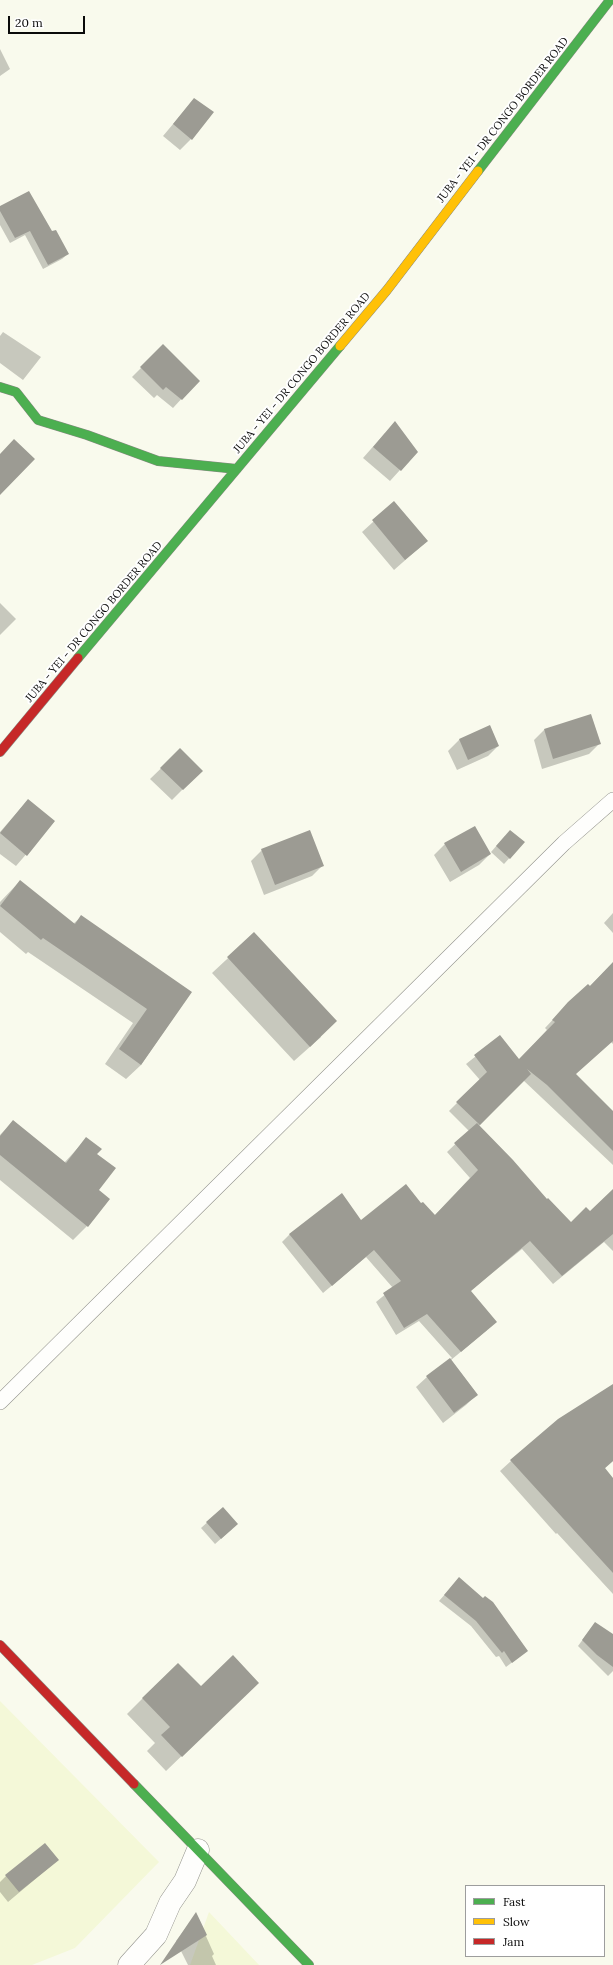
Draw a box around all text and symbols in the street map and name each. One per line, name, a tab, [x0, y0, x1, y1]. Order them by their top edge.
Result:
scale bar	[10, 8, 87, 34]
text: 20 m	[15, 15, 43, 30]
street label: JUBA - YEI - DR CONGO BORDER ROAD	[434, 35, 572, 205]
street label: JUBA - YEI - DR CONGO BORDER ROAD	[231, 290, 373, 456]
street label: JUBA - YEI - DR CONGO BORDER ROAD	[23, 539, 165, 705]
legend	[465, 1885, 605, 1957]
text: Fast	[503, 1894, 526, 1909]
text: Slow	[503, 1914, 530, 1929]
text: Jam	[503, 1934, 524, 1949]

